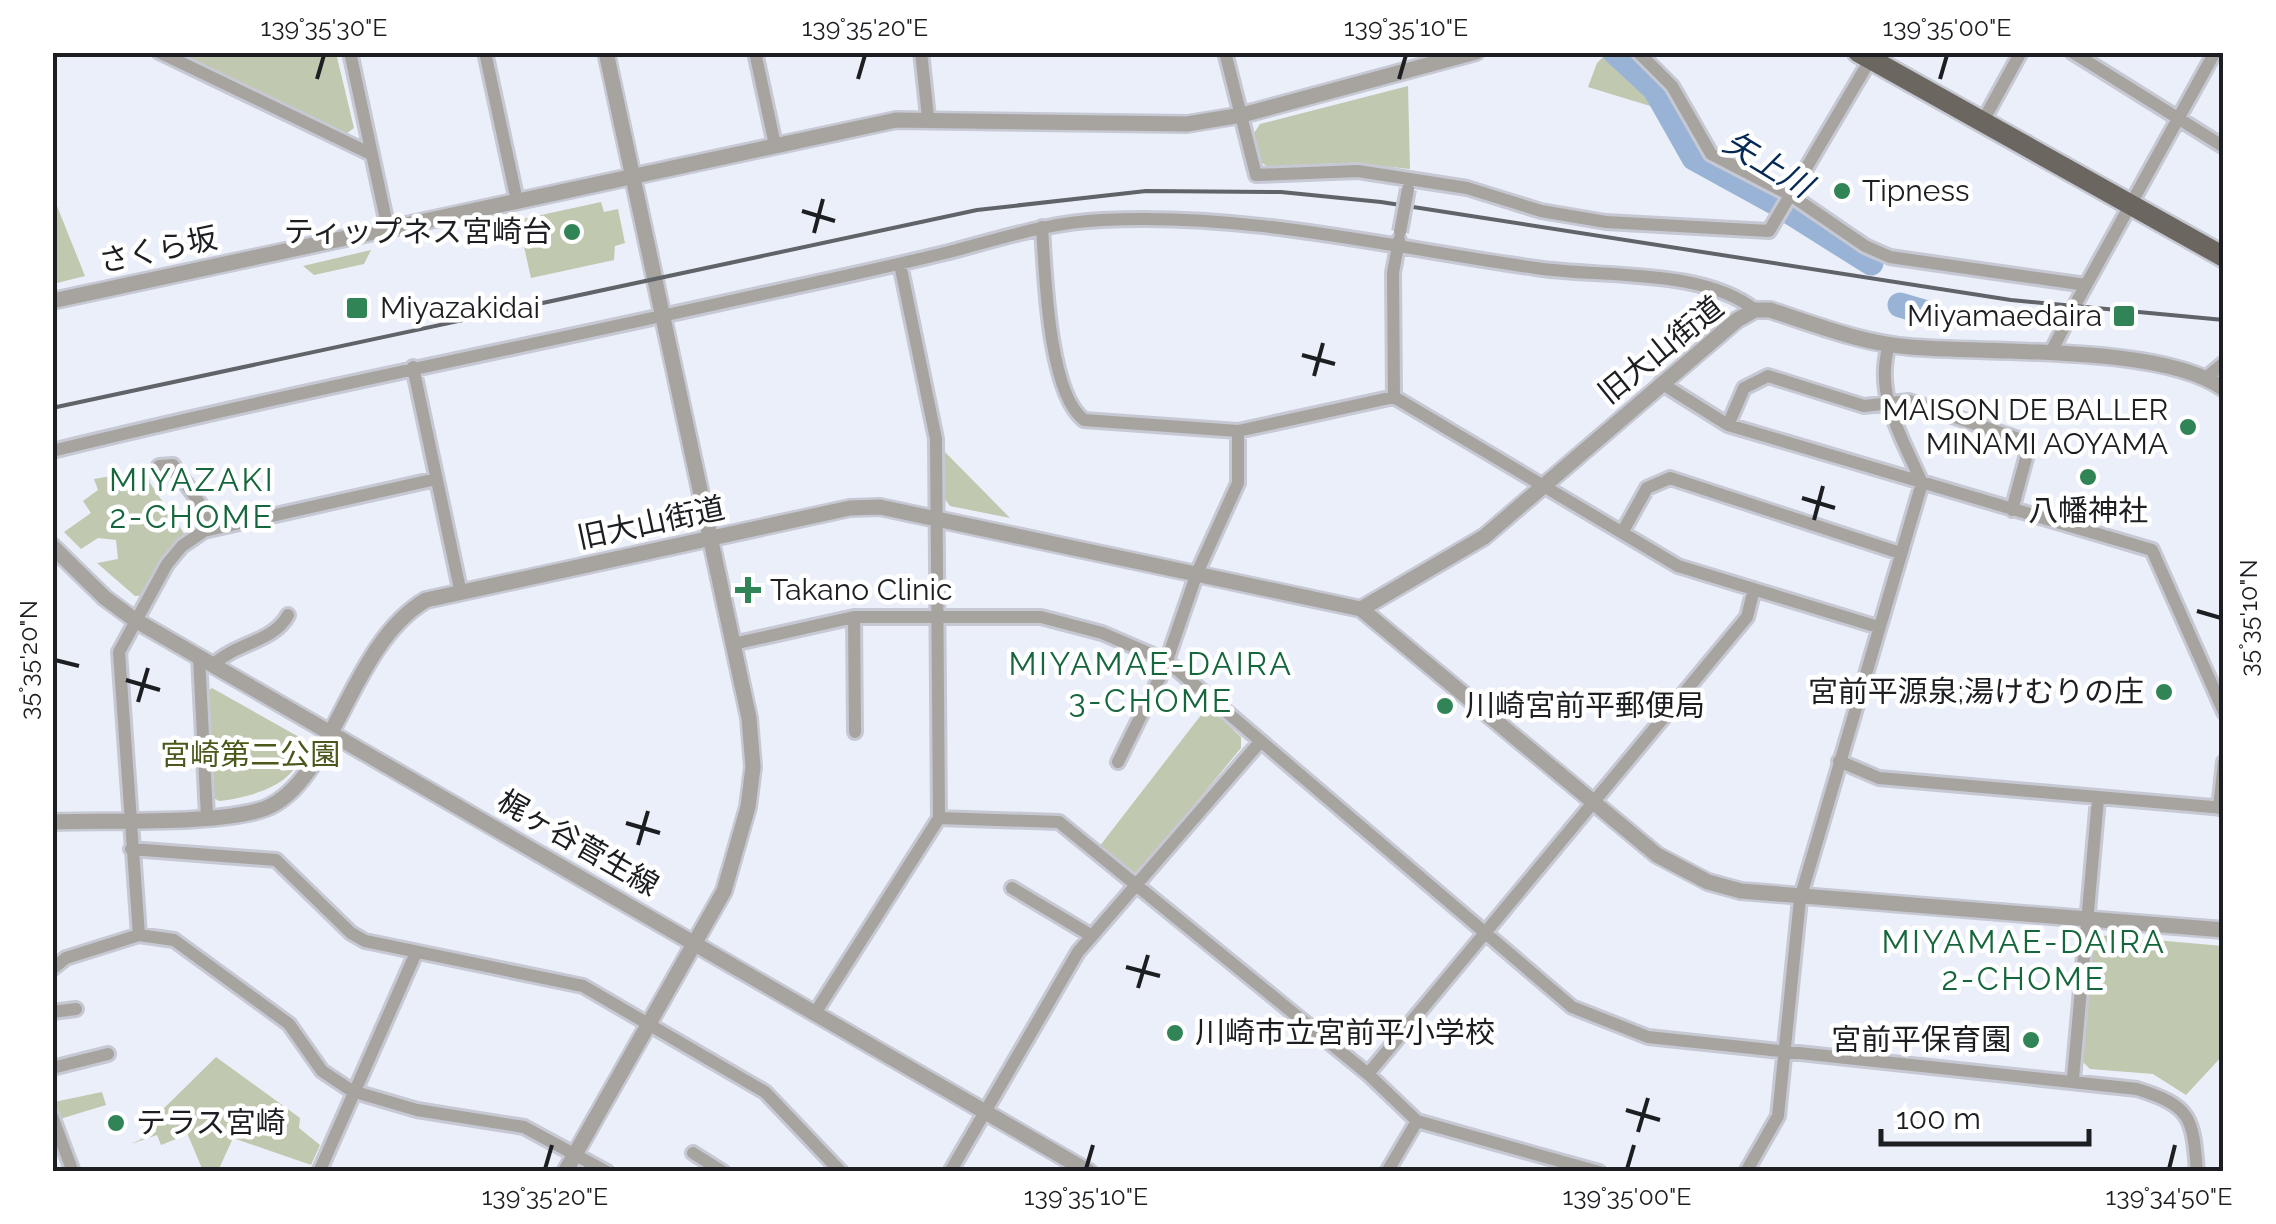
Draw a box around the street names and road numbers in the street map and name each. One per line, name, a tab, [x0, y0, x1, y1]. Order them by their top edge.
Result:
street label: さくら坂	[96, 220, 220, 279]
street label: 旧大山街道	[1591, 289, 1730, 410]
street label: 旧大山街道	[574, 490, 728, 555]
street label: 梶ヶ谷菅生線	[492, 782, 665, 903]

